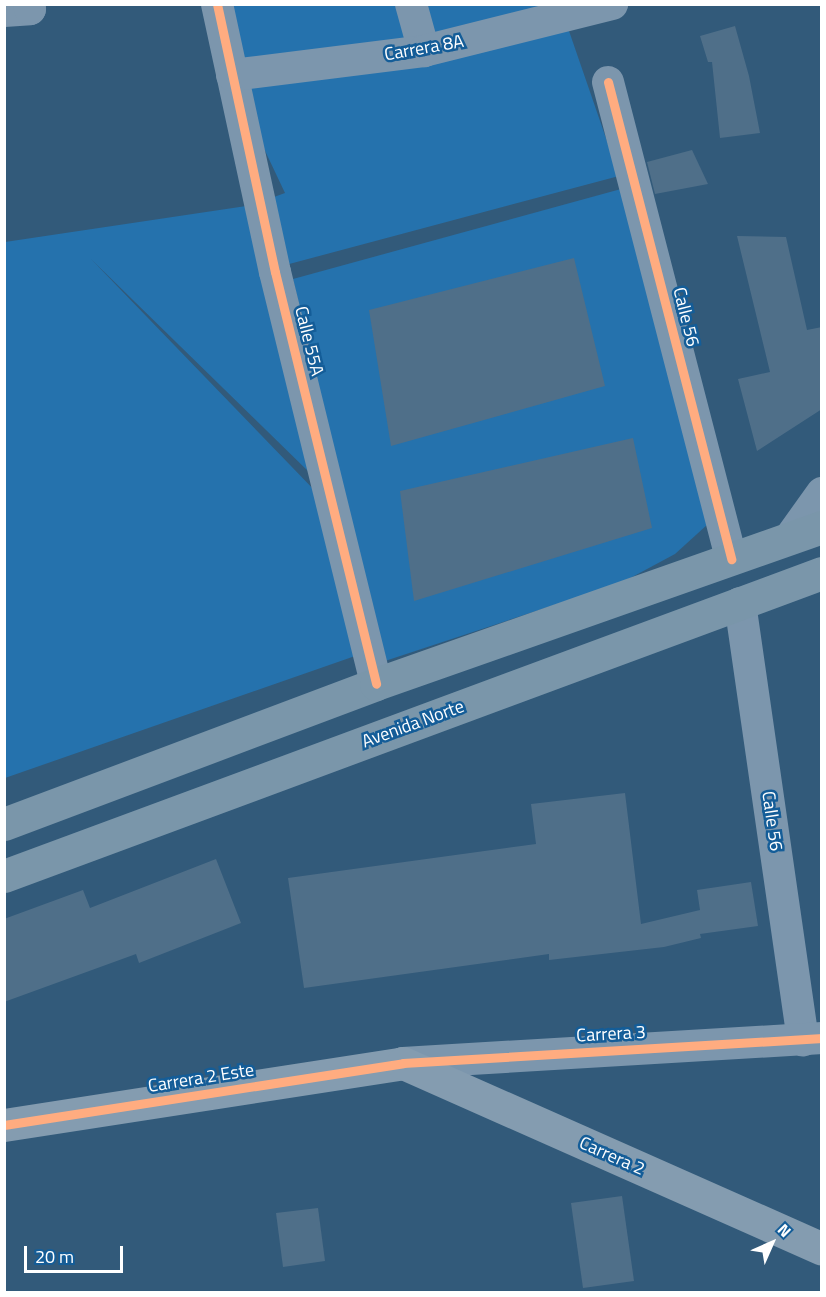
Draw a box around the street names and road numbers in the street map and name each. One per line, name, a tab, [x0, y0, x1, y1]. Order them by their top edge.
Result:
street label: Carrera 8A	[383, 30, 465, 66]
street label: Calle 56	[668, 285, 704, 349]
street label: Calle 55A	[290, 304, 328, 378]
street label: Avenida Norte	[359, 695, 467, 753]
street label: Calle 56	[757, 790, 787, 852]
street label: Carrera 3	[576, 1021, 646, 1047]
street label: Carrera 2 Este	[146, 1059, 256, 1097]
street label: Carrera 2	[576, 1132, 648, 1180]

